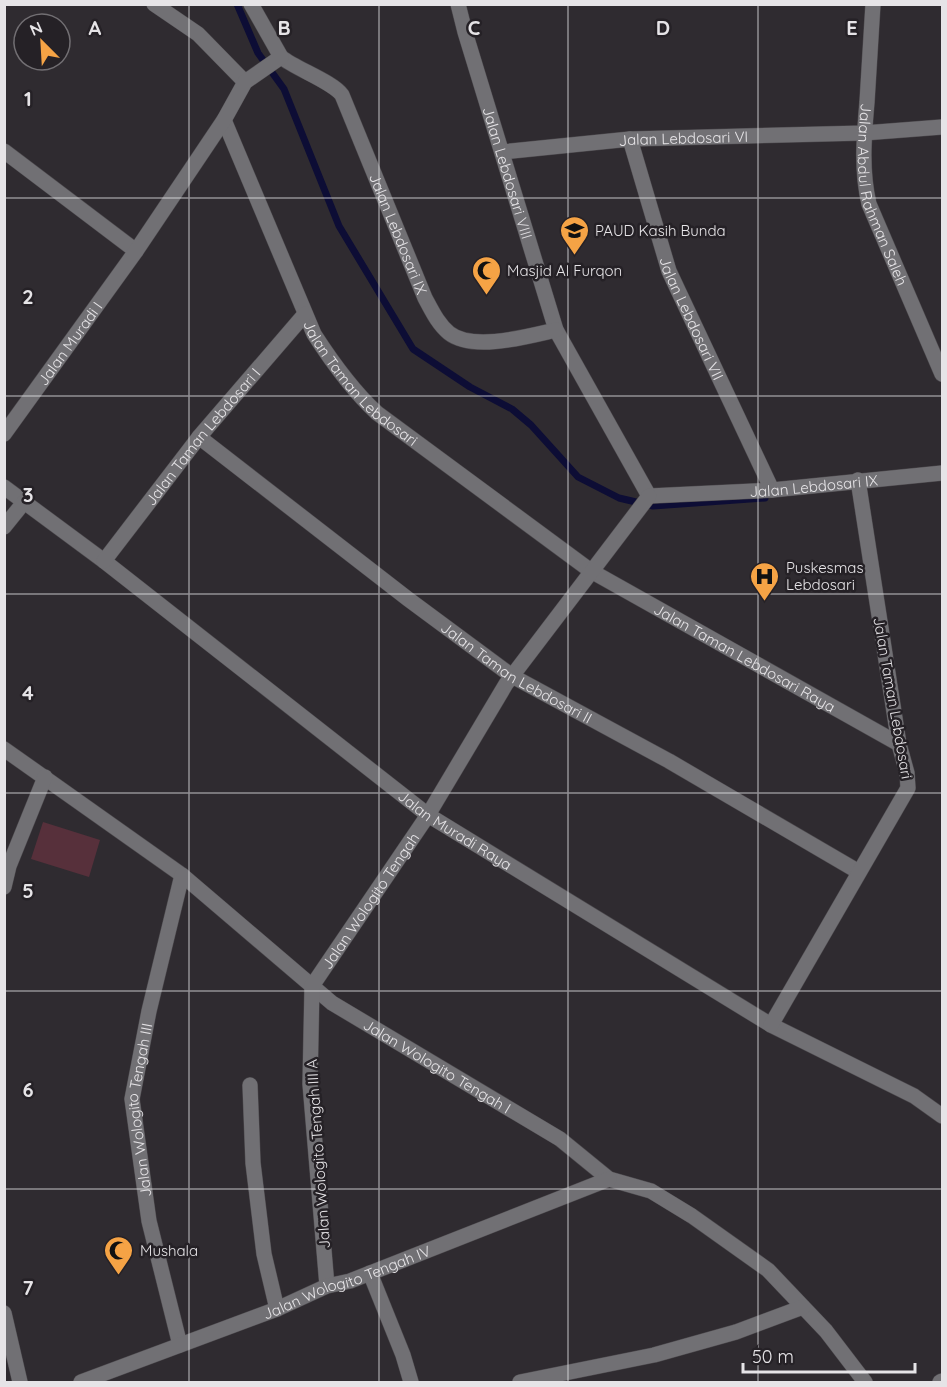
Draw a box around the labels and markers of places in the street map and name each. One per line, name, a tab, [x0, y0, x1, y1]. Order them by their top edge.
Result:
school or university icon: PAUD Kasih Bunda	[558, 214, 590, 256]
place label: PAUD Kasih Bunda	[595, 221, 726, 240]
mosque icon: Masjid Al Furqon	[470, 254, 502, 296]
place label: Masjid Al Furqon	[507, 261, 622, 280]
place label: Puskesmas Lebdosari	[786, 558, 863, 594]
hospital icon: Puskesmas Lebdosari	[749, 560, 781, 602]
mosque icon: Mushala	[103, 1234, 135, 1276]
place label: Mushala	[140, 1241, 198, 1260]

